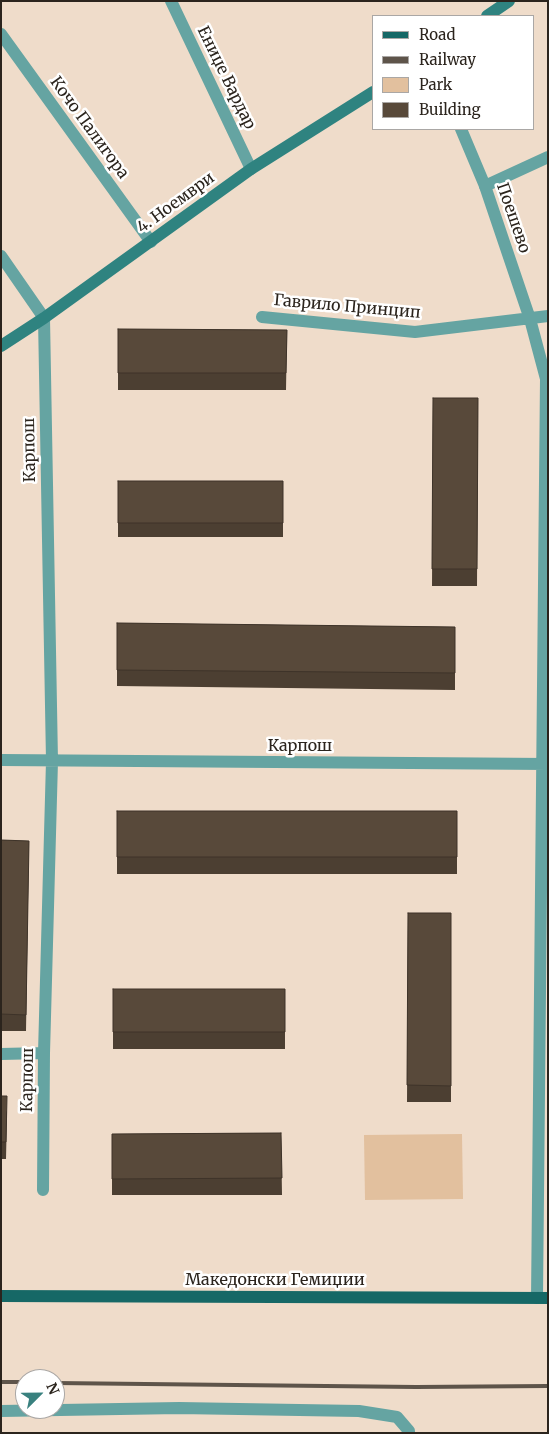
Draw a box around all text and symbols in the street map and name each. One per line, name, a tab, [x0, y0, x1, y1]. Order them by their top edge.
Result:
legend	[372, 15, 534, 130]
street label: Ениџе Вардар	[193, 23, 259, 133]
text: Road	[419, 25, 455, 44]
text: Railway	[419, 50, 476, 69]
street label: Кочо Палигора	[46, 73, 132, 183]
text: Park	[419, 75, 452, 94]
text: Building	[419, 100, 481, 119]
street label: 4. Ноември	[134, 168, 218, 238]
street label: Поешево	[492, 180, 534, 256]
street label: Гаврило Принцип	[273, 291, 421, 323]
street label: Карпош	[20, 418, 40, 482]
street label: Карпош	[268, 736, 332, 756]
street label: Карпош	[18, 1048, 38, 1112]
street label: Македонски Гемиџии	[185, 1270, 365, 1290]
north arrow	[15, 1369, 65, 1419]
text: N	[42, 1380, 63, 1397]

